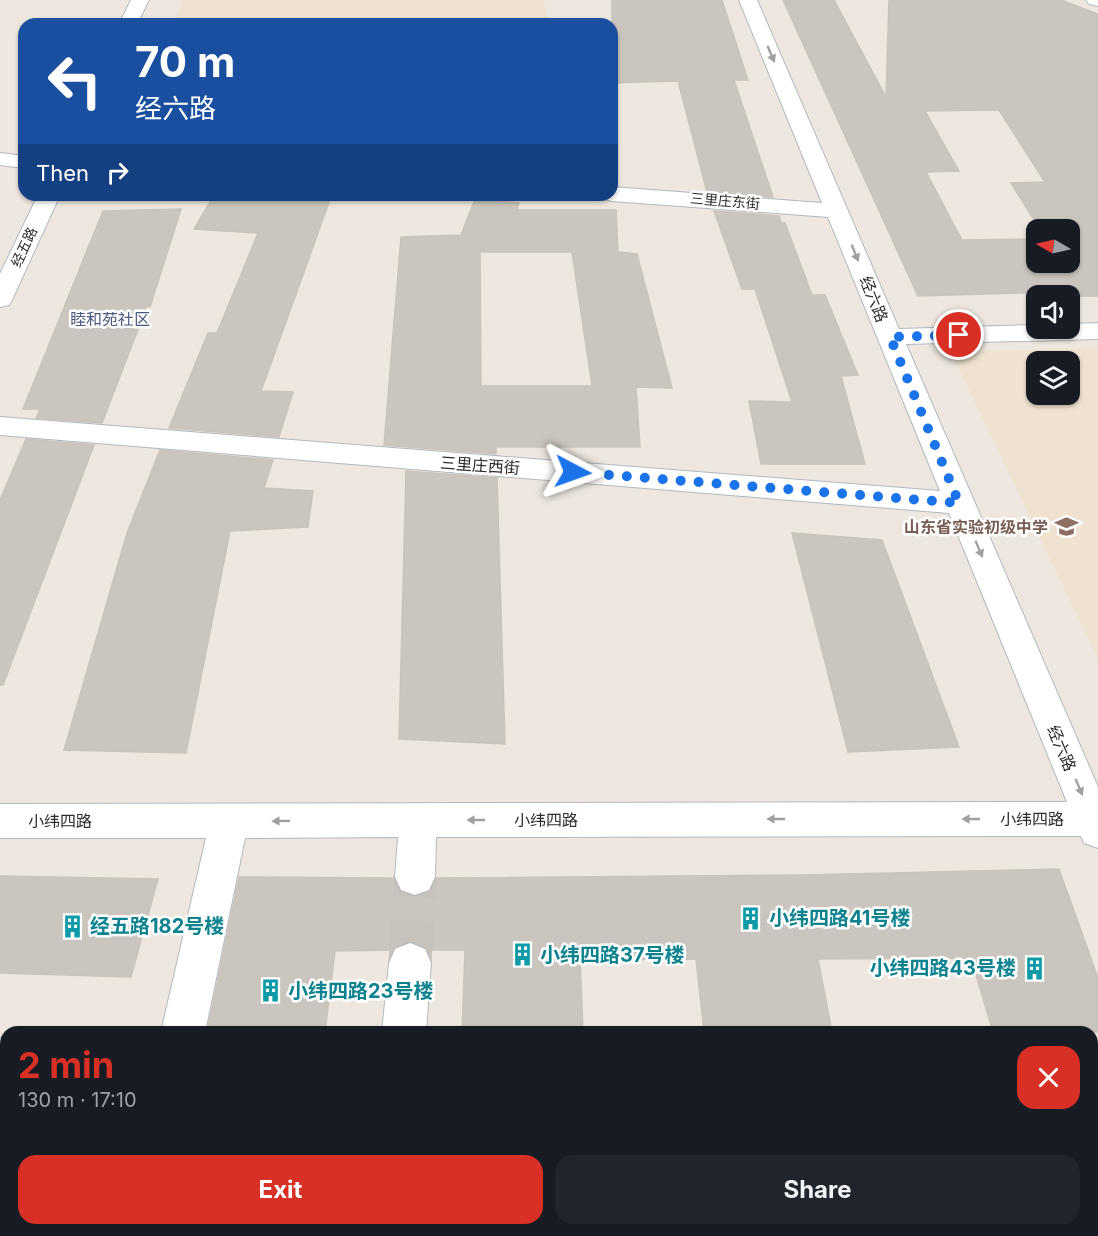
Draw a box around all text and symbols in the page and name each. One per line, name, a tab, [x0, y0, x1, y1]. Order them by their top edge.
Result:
text: 70 m	[135, 36, 235, 87]
icon: left	[36, 42, 114, 120]
one-way arrow	[766, 45, 776, 63]
text: 经六路	[135, 92, 216, 125]
icon: right	[101, 156, 134, 189]
text: Then	[36, 160, 89, 186]
street label: 三里庄东街	[689, 189, 761, 212]
north arrow	[1026, 219, 1080, 273]
map controls	[1026, 219, 1080, 405]
street label: 经五路	[7, 224, 40, 269]
one-way arrow	[850, 244, 860, 262]
street label: 经六路	[856, 273, 892, 325]
button: sound	[1026, 285, 1080, 339]
district label: 睦和苑社区	[70, 309, 150, 329]
pin	[933, 309, 984, 360]
icon: arrive	[942, 318, 975, 351]
button: layers	[1026, 351, 1080, 405]
position arrow	[541, 440, 605, 504]
street label: 三里庄西街	[439, 452, 521, 478]
school or university icon: 山东省实验初级中学	[1053, 514, 1079, 540]
place label: 山东省实验初级中学	[904, 517, 1048, 537]
one-way arrow	[974, 540, 984, 558]
street label: 经六路	[1043, 722, 1081, 774]
one-way arrow	[1074, 778, 1084, 796]
street label: 小纬四路	[1000, 809, 1064, 829]
street label: 小纬四路	[514, 810, 578, 830]
street label: 小纬四路	[28, 811, 92, 831]
one-way arrow	[766, 814, 785, 824]
one-way arrow	[961, 814, 980, 824]
one-way arrow	[466, 815, 485, 825]
one-way arrow	[271, 816, 290, 826]
building icon: 小纬四路41号楼	[738, 905, 764, 931]
place label: 小纬四路41号楼	[769, 906, 910, 930]
building icon: 经五路182号楼	[59, 913, 85, 939]
place label: 经五路182号楼	[90, 914, 224, 938]
building icon: 小纬四路37号楼	[509, 942, 535, 968]
place label: 小纬四路37号楼	[540, 943, 685, 967]
building icon: 小纬四路43号楼	[1021, 955, 1047, 981]
place label: 小纬四路43号楼	[870, 956, 1016, 980]
building icon: 小纬四路23号楼	[257, 978, 283, 1004]
place label: 小纬四路23号楼	[288, 979, 434, 1003]
text: 2 min	[18, 1043, 114, 1087]
button: close	[1017, 1046, 1080, 1109]
text: 130 m · 17:10	[18, 1088, 137, 1112]
button: Exit	[18, 1155, 543, 1224]
button: Share	[555, 1155, 1080, 1224]

